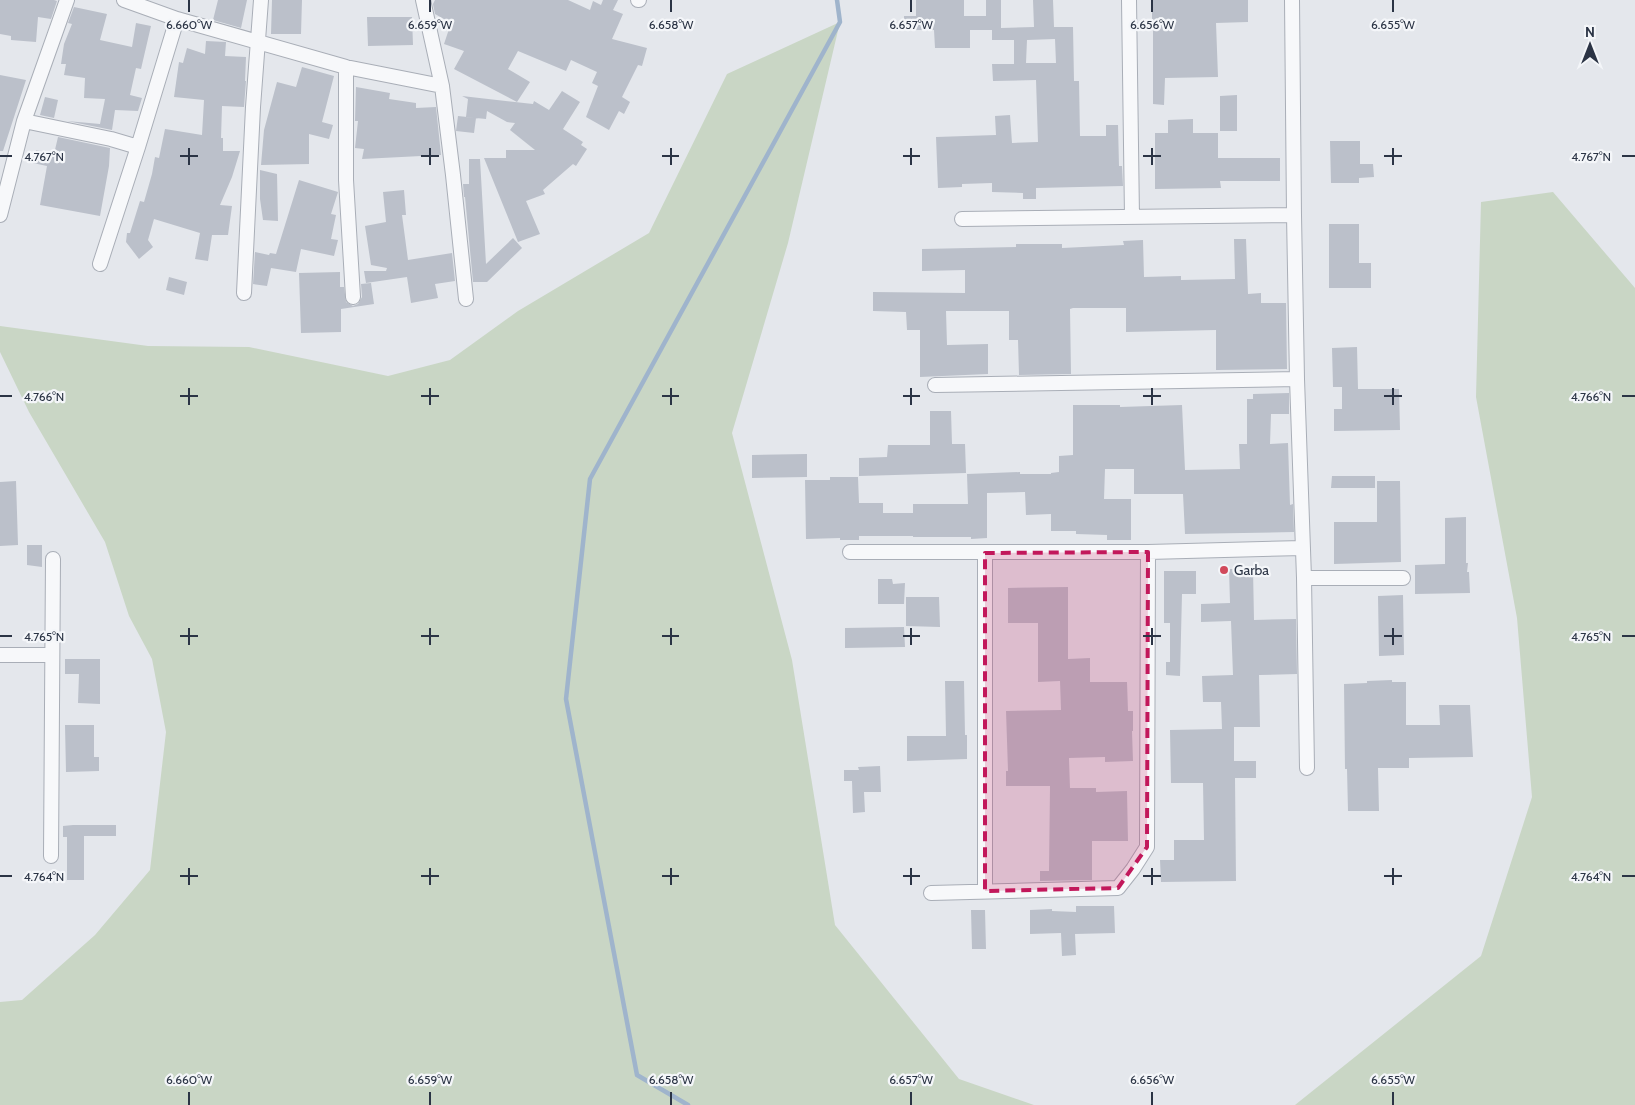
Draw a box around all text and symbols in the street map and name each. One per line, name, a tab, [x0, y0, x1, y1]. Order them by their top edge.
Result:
text: 6.660°W	[166, 17, 213, 32]
text: 6.659°W	[408, 17, 453, 32]
text: 6.658°W	[649, 17, 694, 32]
text: 6.657°W	[889, 17, 933, 32]
text: 6.656°W	[1130, 17, 1175, 32]
text: 6.655°W	[1371, 17, 1416, 32]
north arrow	[1565, 20, 1615, 70]
text: N	[1585, 23, 1595, 41]
text: 4.767°N	[24, 149, 64, 164]
text: 4.767°N	[1571, 149, 1611, 164]
text: 4.766°N	[24, 389, 64, 404]
text: 4.766°N	[1571, 389, 1611, 404]
place label: Garba	[1234, 561, 1269, 579]
marker: Garba	[1218, 564, 1230, 576]
text: 4.765°N	[24, 629, 64, 644]
text: 4.765°N	[1571, 629, 1611, 644]
text: 4.764°N	[24, 869, 64, 884]
text: 4.764°N	[1571, 869, 1611, 884]
text: 6.660°W	[166, 1072, 213, 1087]
text: 6.659°W	[408, 1072, 453, 1087]
text: 6.658°W	[649, 1072, 694, 1087]
text: 6.657°W	[889, 1072, 933, 1087]
text: 6.656°W	[1130, 1072, 1175, 1087]
text: 6.655°W	[1371, 1072, 1416, 1087]

